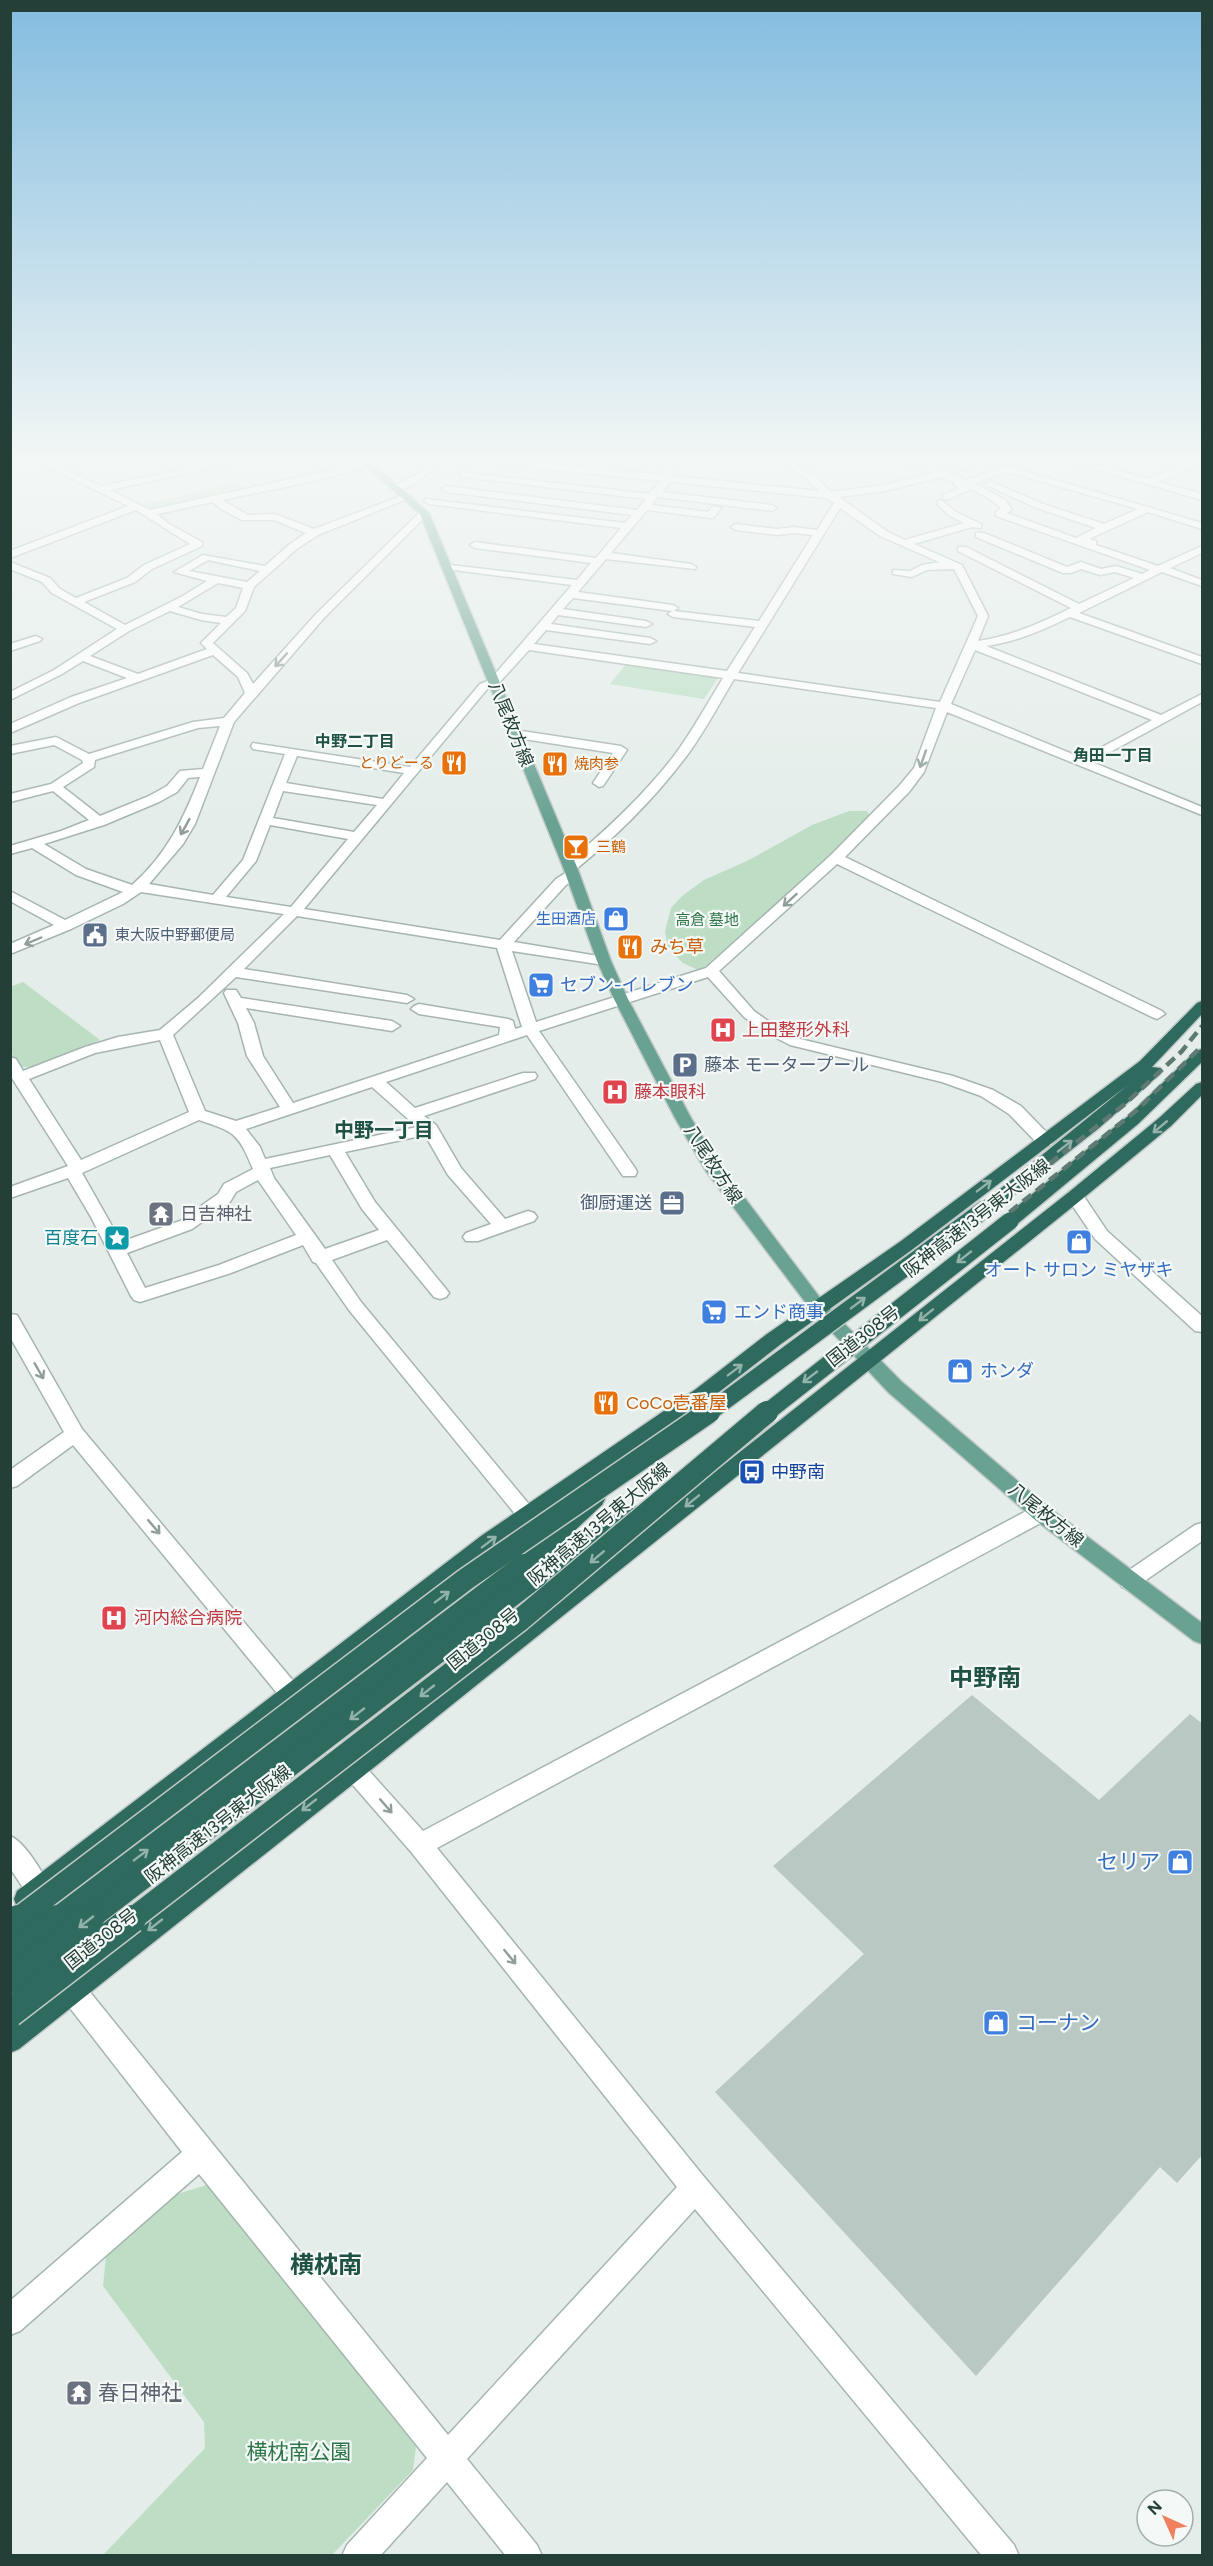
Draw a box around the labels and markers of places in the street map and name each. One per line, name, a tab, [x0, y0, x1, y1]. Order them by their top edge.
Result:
restaurant icon: とりどーる	[439, 748, 469, 778]
restaurant icon: 焼肉参	[540, 749, 570, 779]
place label: とりどーる	[359, 754, 434, 772]
place label: 焼肉参	[574, 755, 619, 773]
bar icon: 三鶴	[561, 832, 591, 862]
place label: 三鶴	[596, 838, 626, 856]
shop icon: 生田酒店	[601, 904, 631, 934]
place label: 生田酒店	[536, 910, 596, 928]
public building icon: 東大阪中野郵便局	[80, 920, 110, 950]
place label: 東大阪中野郵便局	[115, 926, 235, 944]
restaurant icon: みち草	[615, 932, 645, 962]
place label: みち草	[650, 936, 704, 958]
supermarket icon: セブン-イレブン	[526, 970, 556, 1000]
place label: セブン-イレブン	[560, 974, 694, 996]
hospital icon: 上田整形外科	[708, 1015, 738, 1045]
place label: 上田整形外科	[742, 1019, 850, 1041]
parking icon: 藤本 モータープール	[670, 1050, 700, 1080]
place label: 藤本 モータープール	[704, 1054, 869, 1076]
hospital icon: 藤本眼科	[600, 1077, 630, 1107]
place label: 藤本眼科	[634, 1081, 706, 1103]
office icon: 御厨運送	[657, 1188, 687, 1218]
place label: 御厨運送	[580, 1192, 652, 1214]
temple icon: 日吉神社	[146, 1199, 176, 1229]
place label: 日吉神社	[180, 1203, 252, 1225]
place icon: 百度石	[102, 1223, 132, 1253]
place label: 百度石	[44, 1227, 98, 1249]
shop icon: オート サロン ミヤザキ	[1064, 1227, 1094, 1257]
place label: オート サロン ミヤザキ	[985, 1259, 1173, 1281]
supermarket icon: エンド商事	[699, 1297, 729, 1327]
place label: エンド商事	[734, 1301, 824, 1323]
shop icon: ホンダ	[945, 1356, 975, 1386]
place label: ホンダ	[980, 1360, 1034, 1382]
restaurant icon: CoCo壱番屋	[591, 1388, 621, 1418]
place label: CoCo壱番屋	[626, 1392, 727, 1414]
bus stop icon: 中野南	[737, 1457, 767, 1487]
place label: 中野南	[771, 1461, 825, 1483]
hospital icon: 河内総合病院	[99, 1603, 129, 1633]
place label: 河内総合病院	[134, 1607, 242, 1629]
shop icon: セリア	[1165, 1847, 1195, 1877]
place label: セリア	[1097, 1849, 1160, 1874]
shop icon: コーナン	[981, 2008, 1011, 2038]
place label: コーナン	[1016, 2010, 1100, 2035]
temple icon: 春日神社	[64, 2378, 94, 2408]
place label: 春日神社	[98, 2380, 182, 2405]

